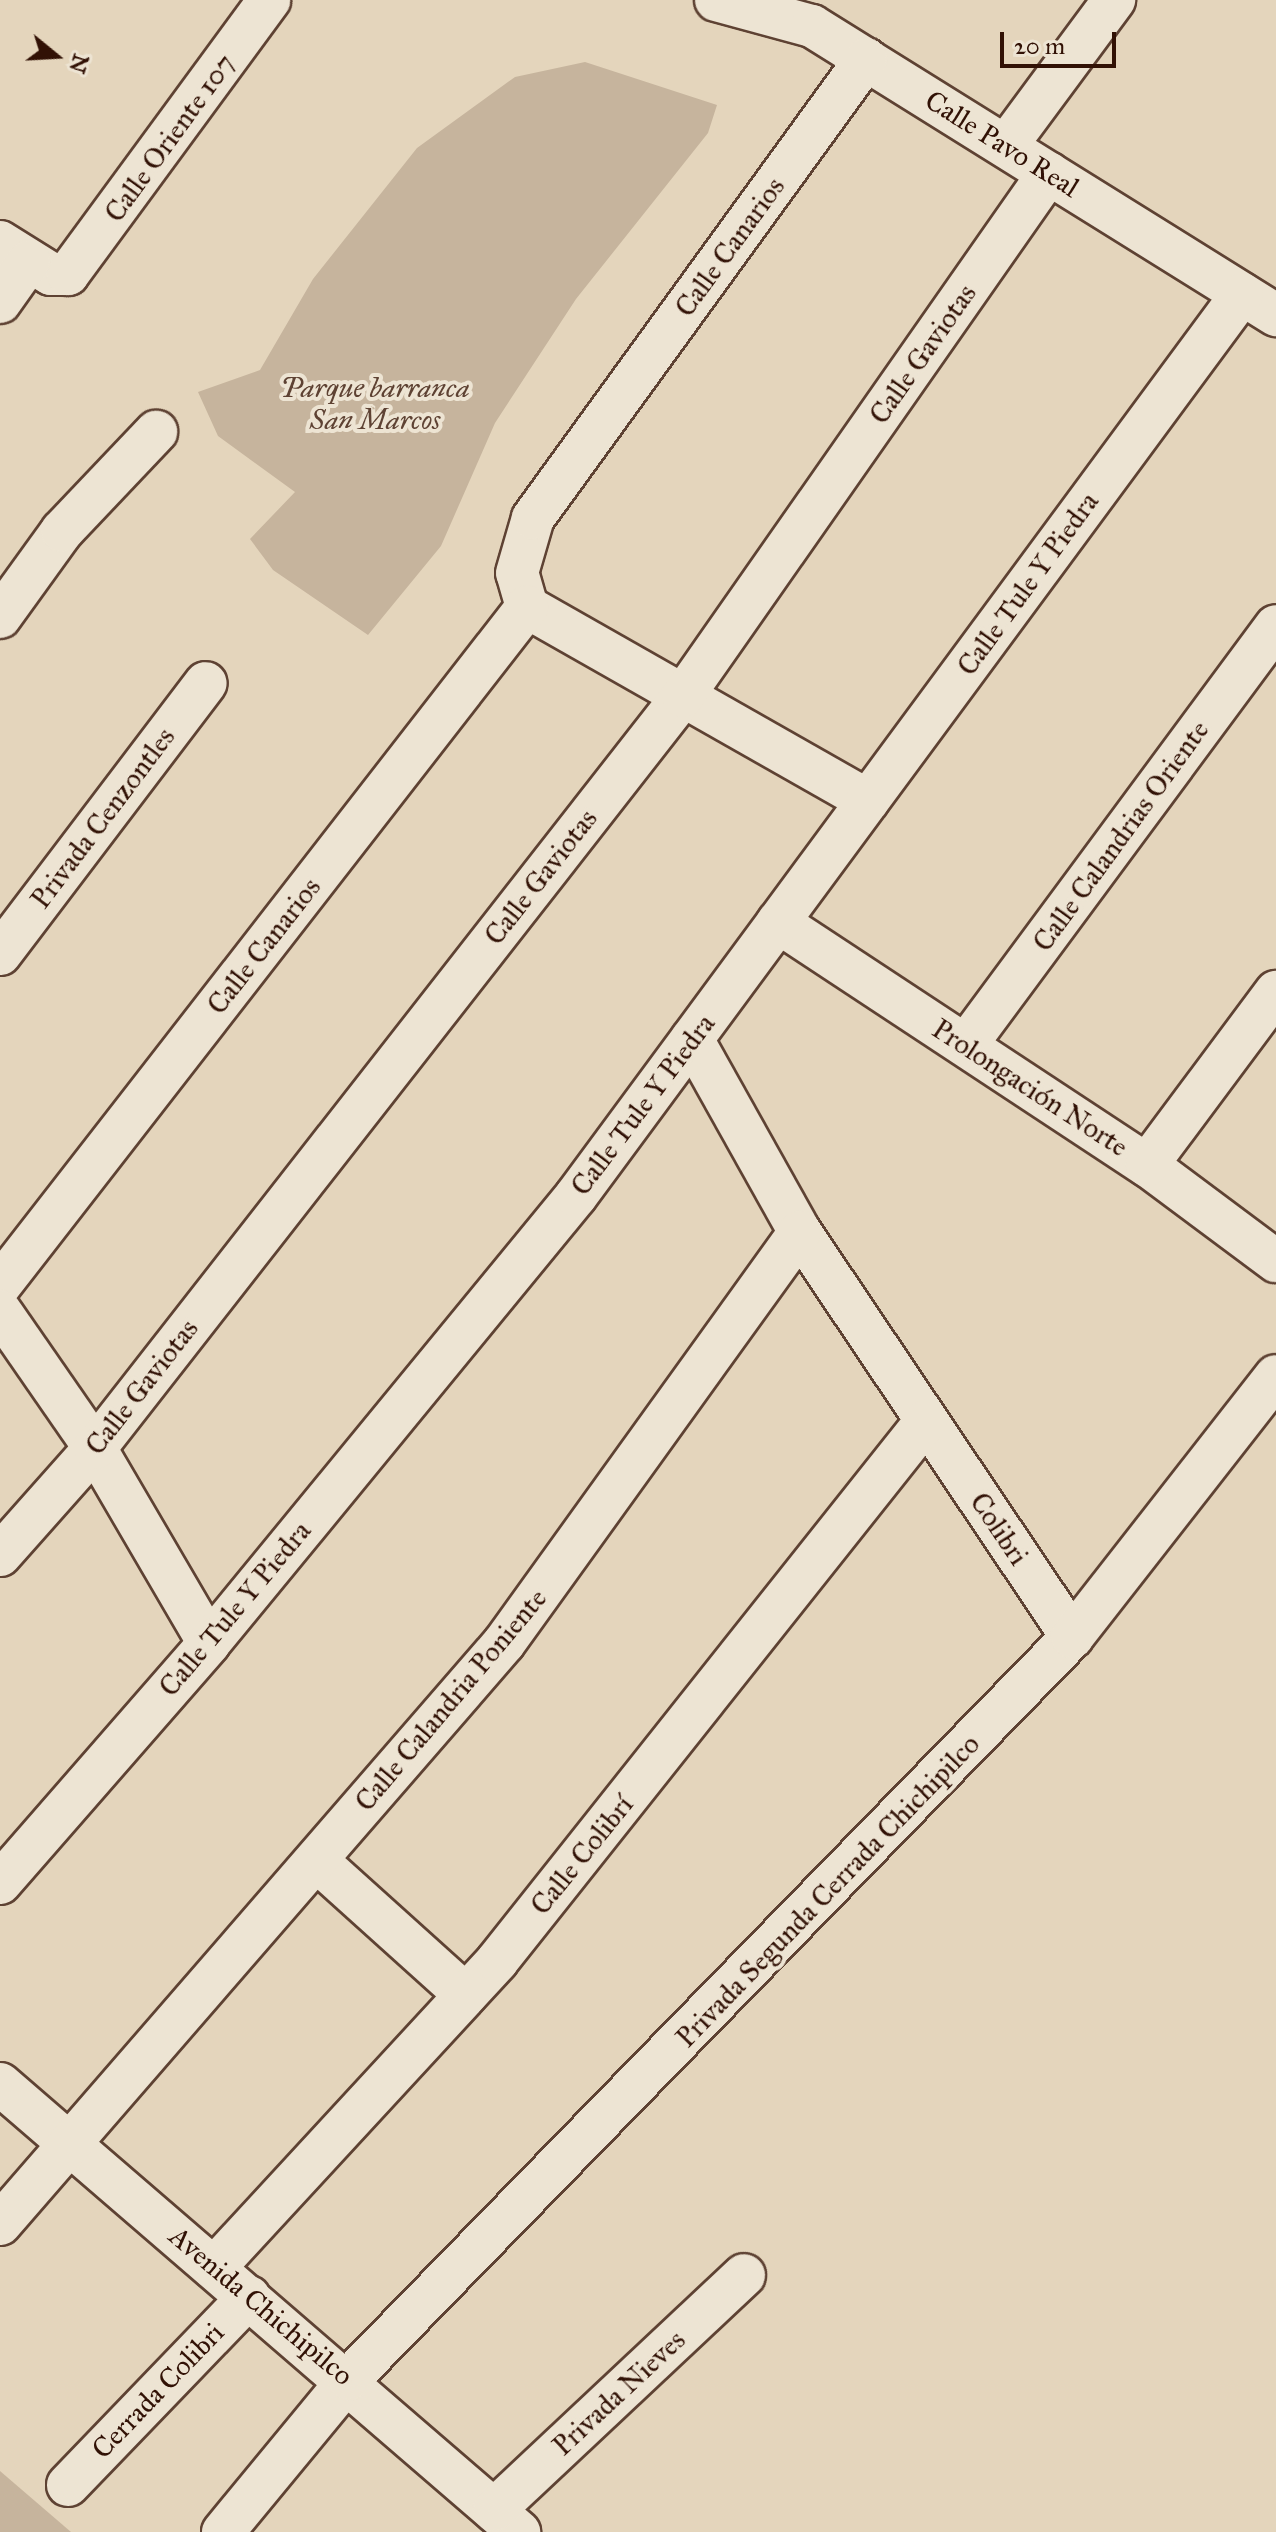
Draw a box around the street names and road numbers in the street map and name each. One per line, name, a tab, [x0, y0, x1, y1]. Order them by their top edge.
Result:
street label: Calle Oriente 107	[98, 47, 242, 229]
street label: Calle Pavo Real	[919, 83, 1085, 205]
street label: Calle Canarios	[668, 171, 792, 323]
street label: Calle Gaviotas	[862, 278, 984, 430]
street label: Calle Tule Y Piedra	[950, 486, 1106, 682]
street label: Calle Calandrias Oriente	[1026, 714, 1216, 958]
street label: Privada Cenzontles	[24, 721, 182, 915]
street label: Calle Gaviotas	[478, 802, 604, 952]
street label: Calle Canarios	[200, 871, 328, 1021]
street label: Calle Tule Y Piedra	[564, 1008, 722, 1202]
street label: Prolongación Norte	[926, 1012, 1134, 1164]
street label: Calle Gaviotas	[79, 1312, 205, 1462]
street label: Colibri	[963, 1486, 1035, 1572]
street label: Calle Tule Y Piedra	[152, 1515, 318, 1703]
street label: Calle Calandria Poniente	[348, 1582, 554, 1818]
street label: Privada Segunda Cerrada Chichipilco	[669, 1728, 987, 2054]
street label: Calle Colibrí	[524, 1789, 640, 1921]
street label: Avenida Chichipilco	[162, 2219, 360, 2393]
street label: Cerrada Colibri	[85, 2316, 231, 2466]
street label: Privada Nieves	[546, 2323, 692, 2463]

